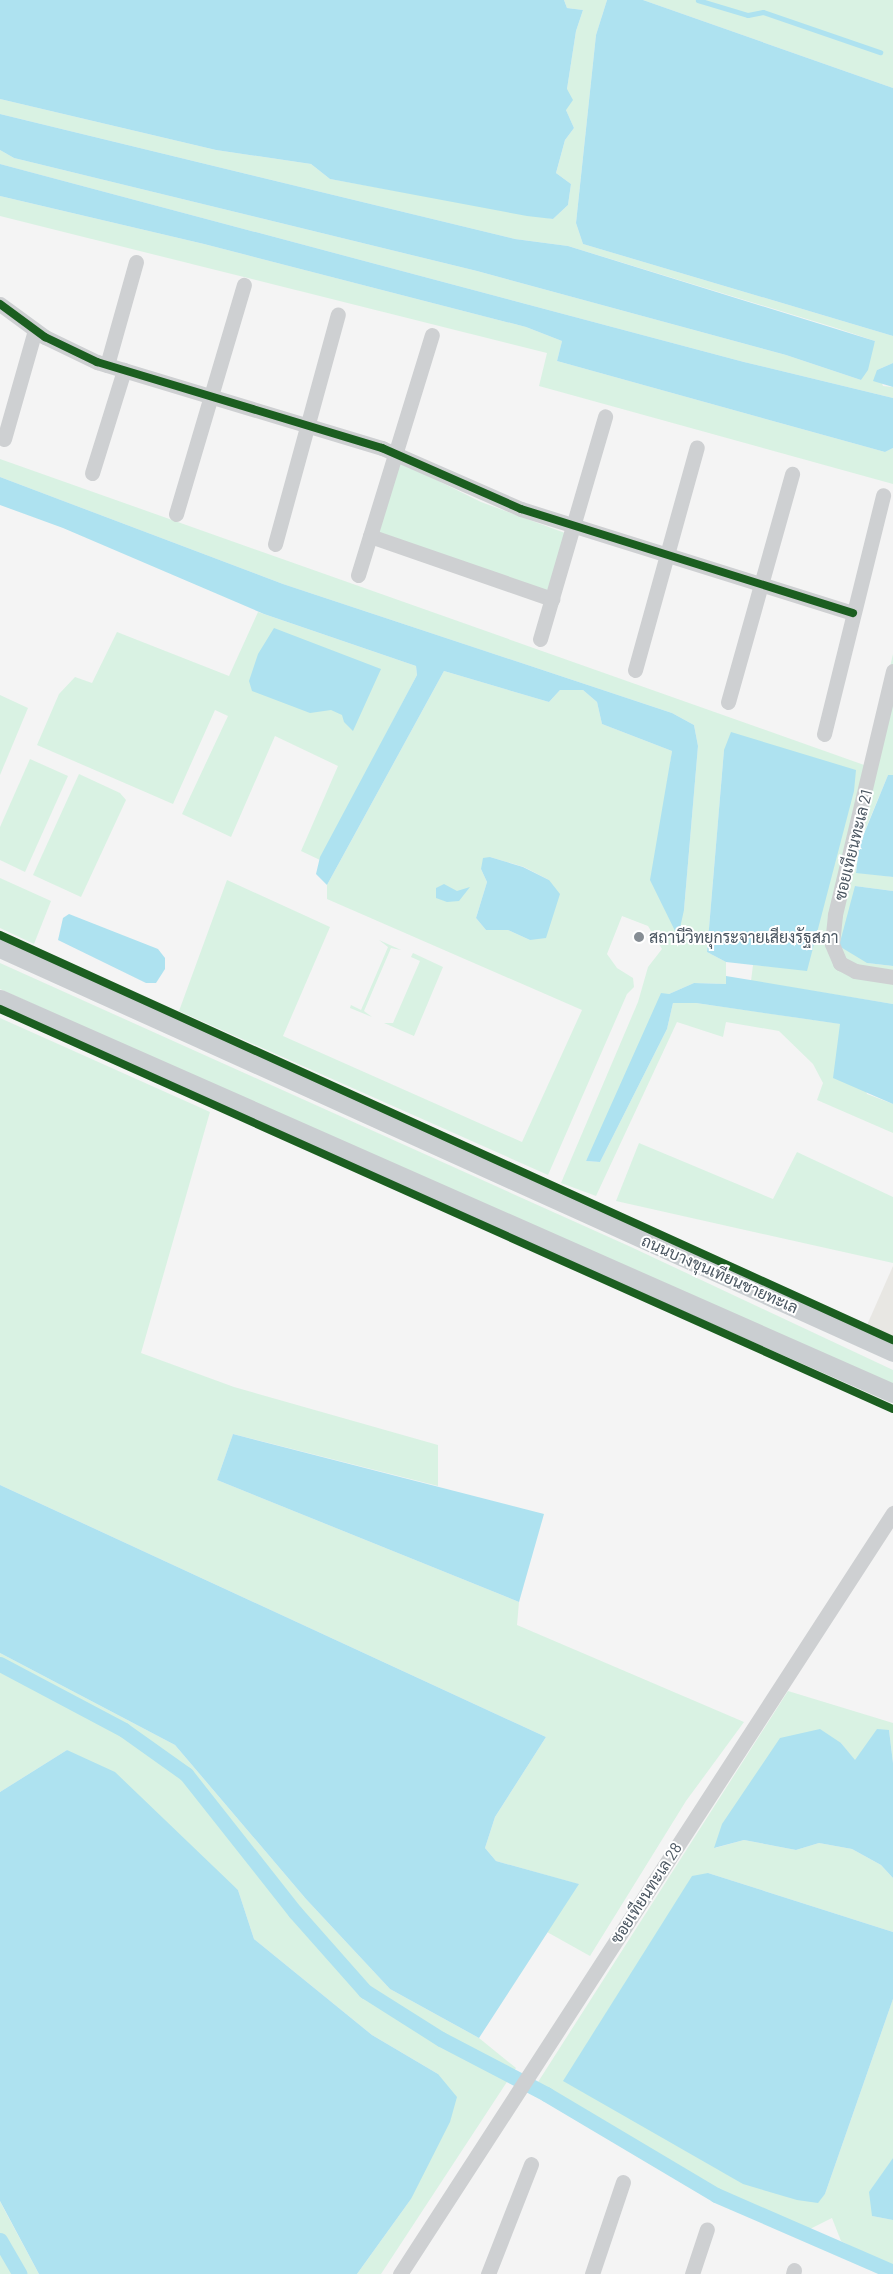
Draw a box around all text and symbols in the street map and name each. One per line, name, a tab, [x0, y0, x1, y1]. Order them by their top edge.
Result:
street label: ซอยเทียนทะเล 21	[830, 788, 876, 902]
place label: สถานีวิทยุกระจายเสียงรัฐสภา	[649, 927, 839, 947]
marker: สถานีวิทยุกระจายเสียงรัฐสภา	[633, 931, 645, 943]
street label: ถนนบางขุนเทียนชายทะเล	[639, 1231, 801, 1317]
street label: ซอยเทียนทะเล 28	[606, 1839, 686, 1947]

